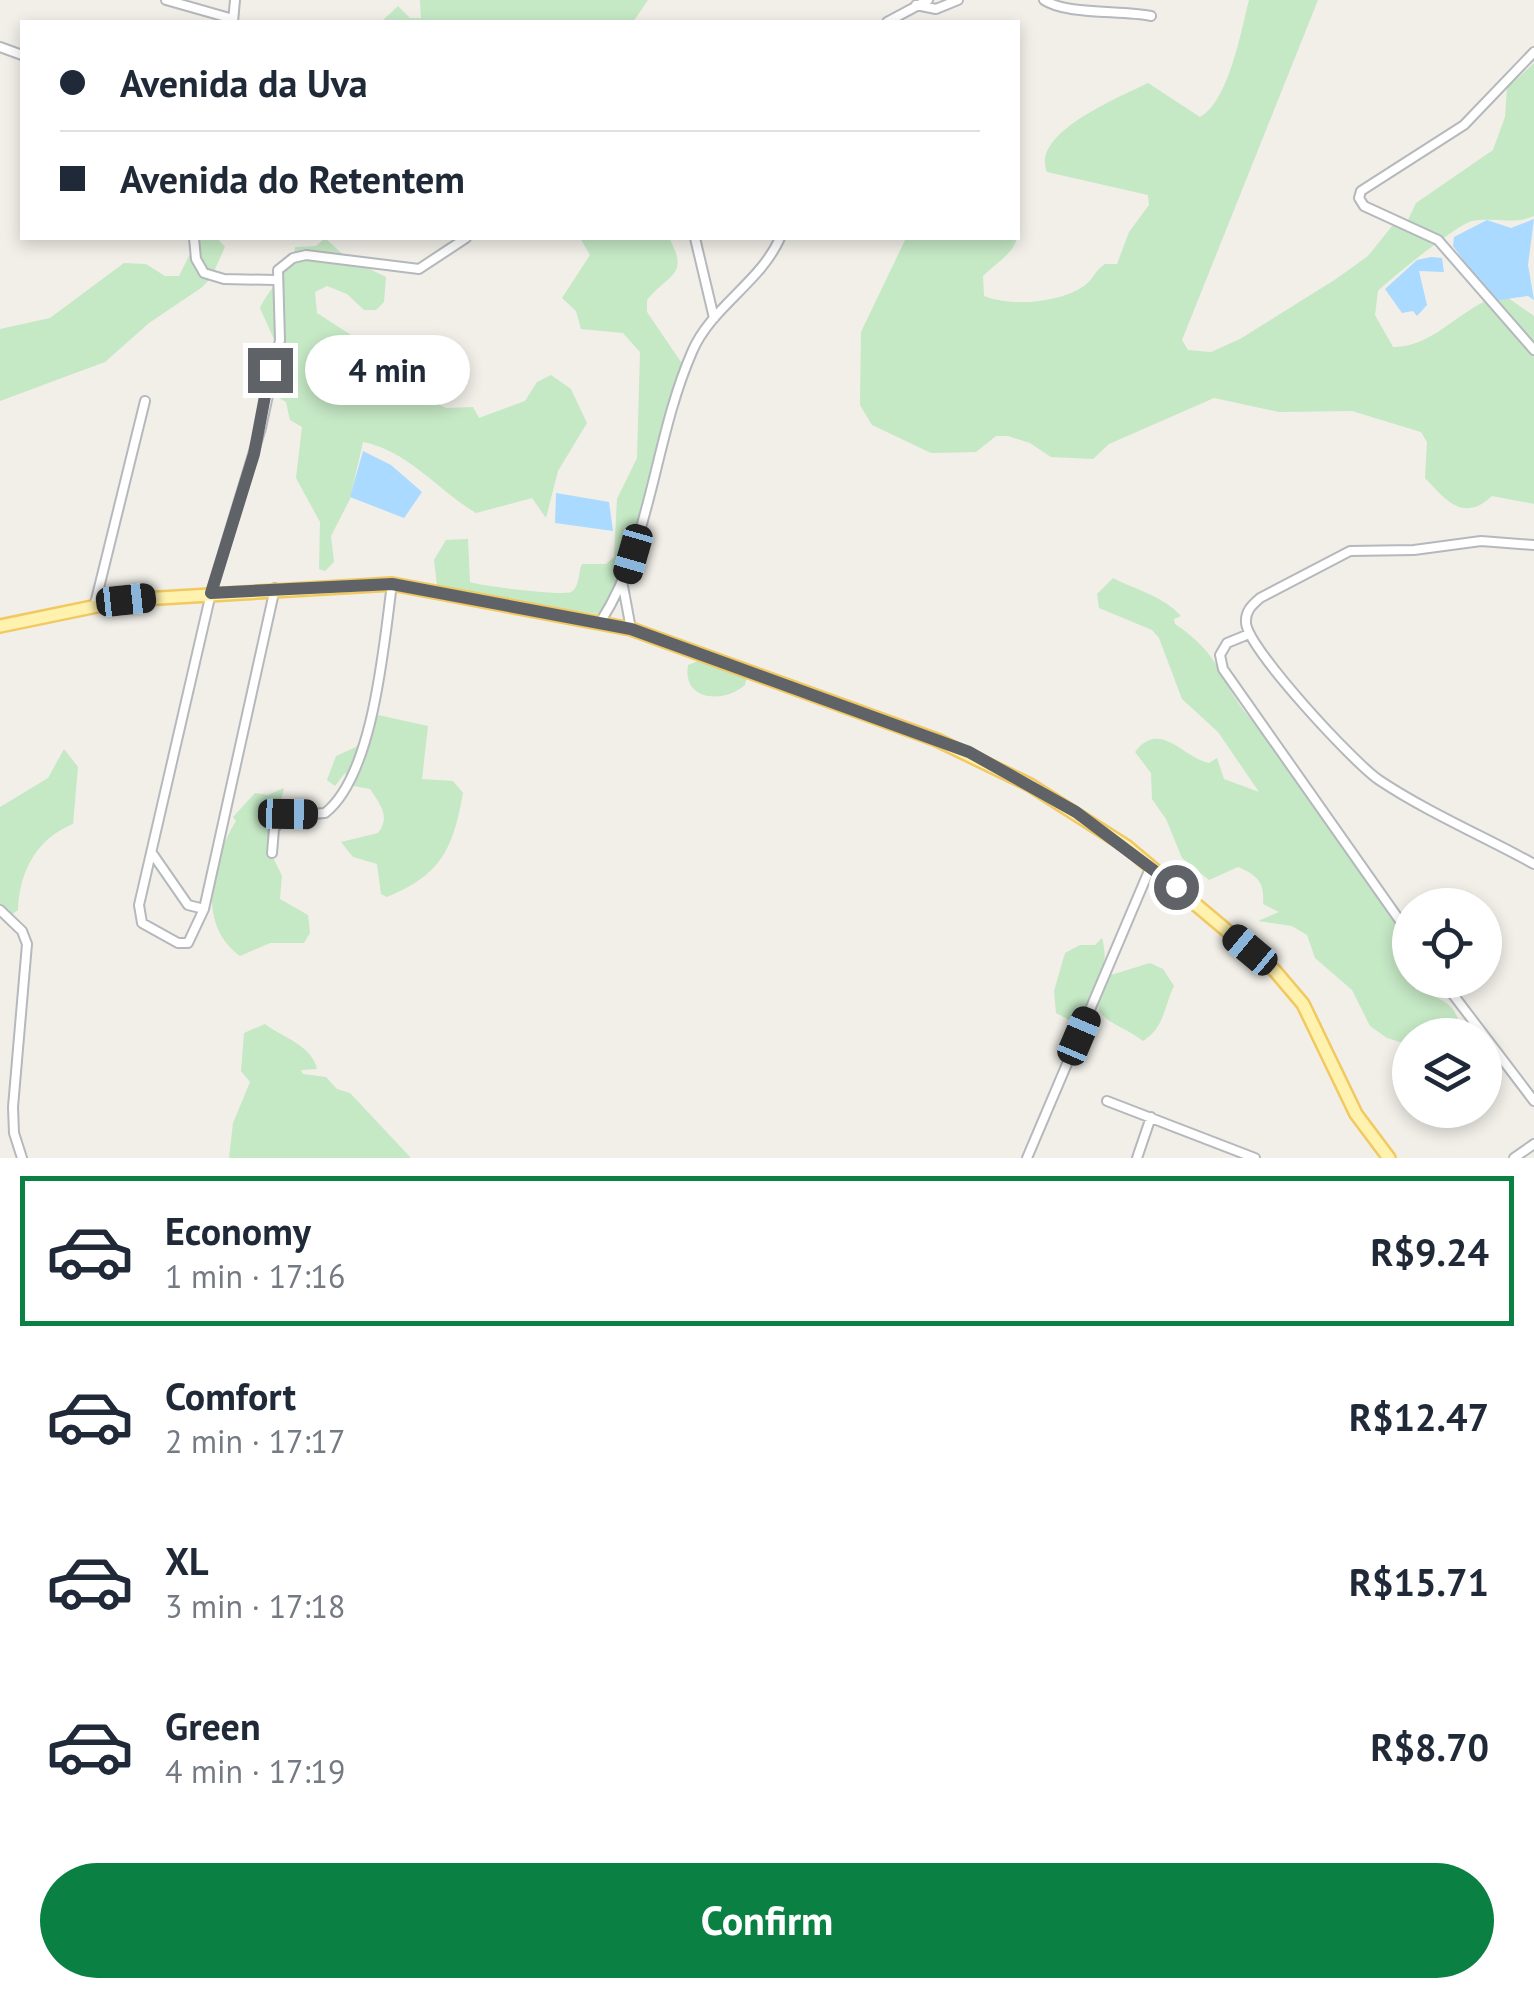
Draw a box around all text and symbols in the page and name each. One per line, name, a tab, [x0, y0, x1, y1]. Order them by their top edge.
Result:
text: Avenida da Uva	[120, 58, 368, 107]
text: Avenida do Retentem	[120, 154, 465, 203]
callout: 4 min	[305, 335, 470, 405]
route end	[248, 348, 293, 393]
text: 4 min	[348, 349, 427, 391]
car	[610, 521, 656, 587]
car	[95, 582, 157, 618]
car	[258, 798, 318, 830]
route start	[1154, 865, 1199, 910]
map controls	[1392, 888, 1502, 1128]
button: locate	[1392, 888, 1502, 998]
car	[1217, 919, 1283, 981]
car	[1053, 1003, 1105, 1069]
button: layers	[1392, 1018, 1502, 1128]
icon: car	[45, 1206, 135, 1296]
text: Economy	[165, 1206, 311, 1255]
text: R$9.24	[1371, 1227, 1489, 1276]
text: 1 min · 17:16	[165, 1255, 345, 1297]
icon: car	[45, 1371, 135, 1461]
text: Comfort	[165, 1371, 296, 1420]
text: R$12.47	[1349, 1392, 1489, 1441]
text: 2 min · 17:17	[165, 1420, 345, 1462]
icon: car	[45, 1536, 135, 1626]
text: XL	[165, 1536, 209, 1585]
text: R$15.71	[1349, 1557, 1489, 1606]
text: 3 min · 17:18	[165, 1585, 345, 1627]
icon: car	[45, 1701, 135, 1791]
text: Green	[165, 1701, 261, 1750]
text: R$8.70	[1371, 1722, 1489, 1771]
text: 4 min · 17:19	[165, 1750, 345, 1792]
button: Confirm	[40, 1863, 1494, 1978]

